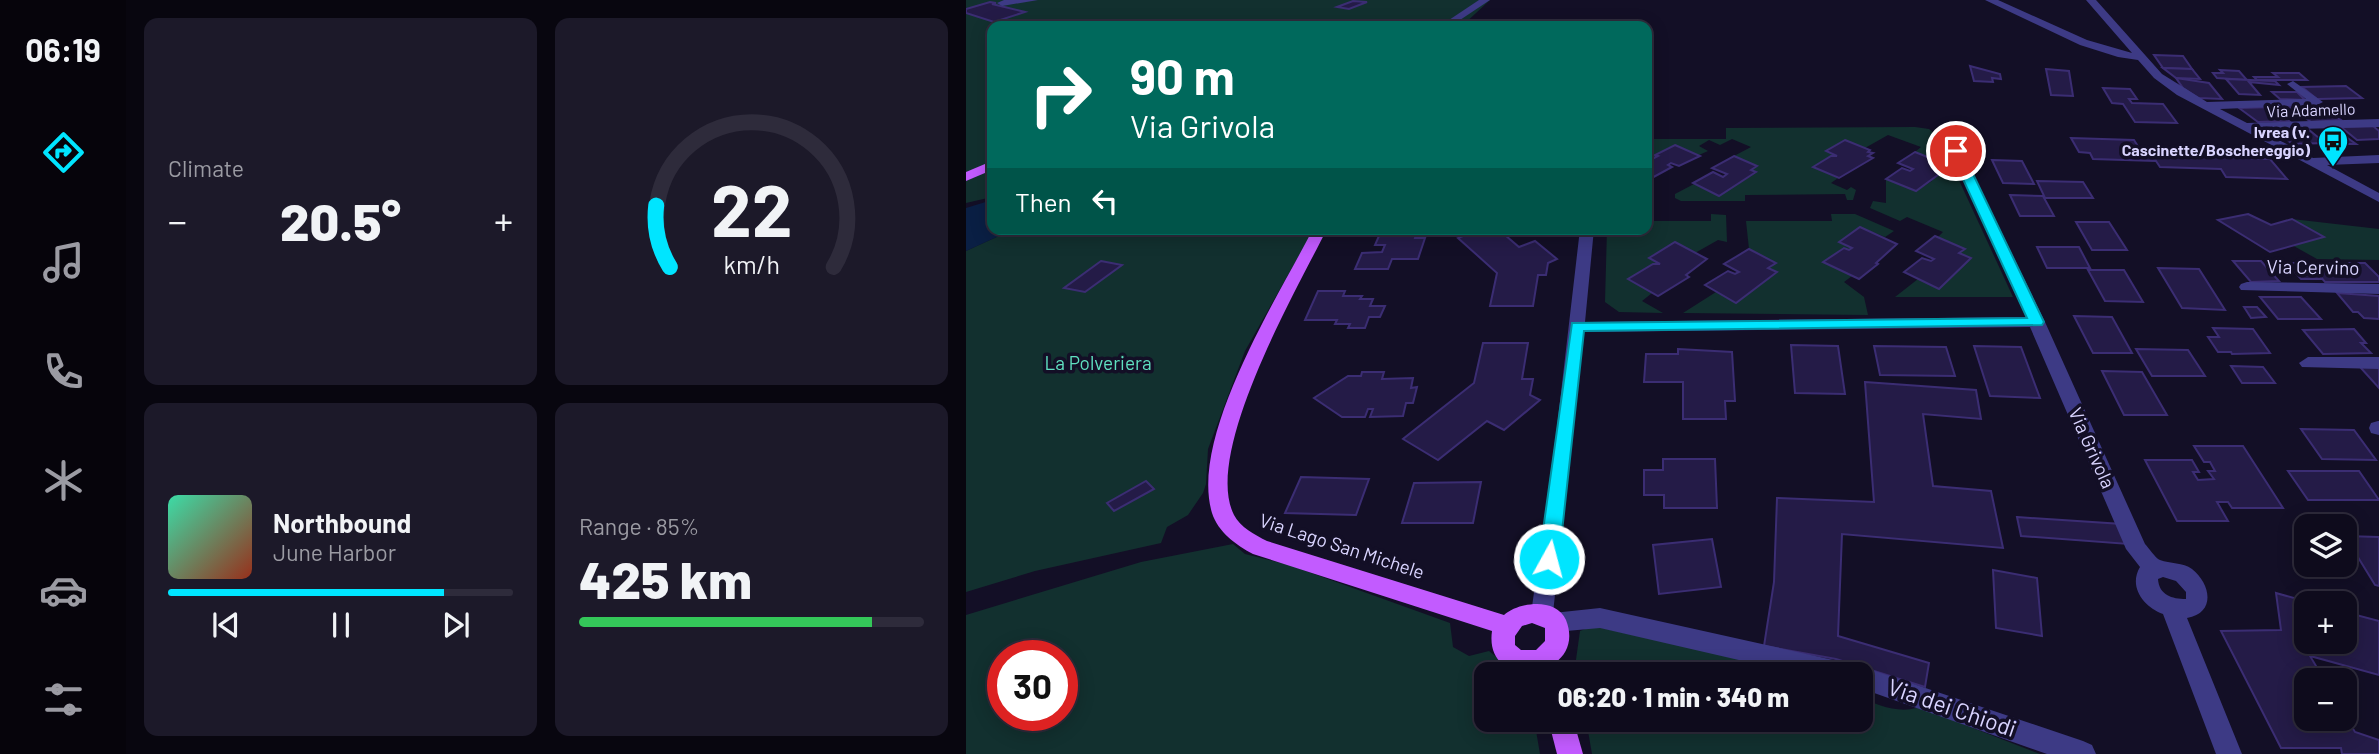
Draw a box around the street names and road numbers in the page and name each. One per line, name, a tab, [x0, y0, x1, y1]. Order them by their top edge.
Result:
street label: Via Adamello	[2266, 98, 2356, 121]
street label: Via Cervino	[2266, 254, 2360, 279]
street label: Via Grivola	[2064, 404, 2120, 492]
street label: Via Lago San Michele	[1257, 508, 1428, 583]
street label: Via dei Chiodi	[1884, 672, 2020, 742]

